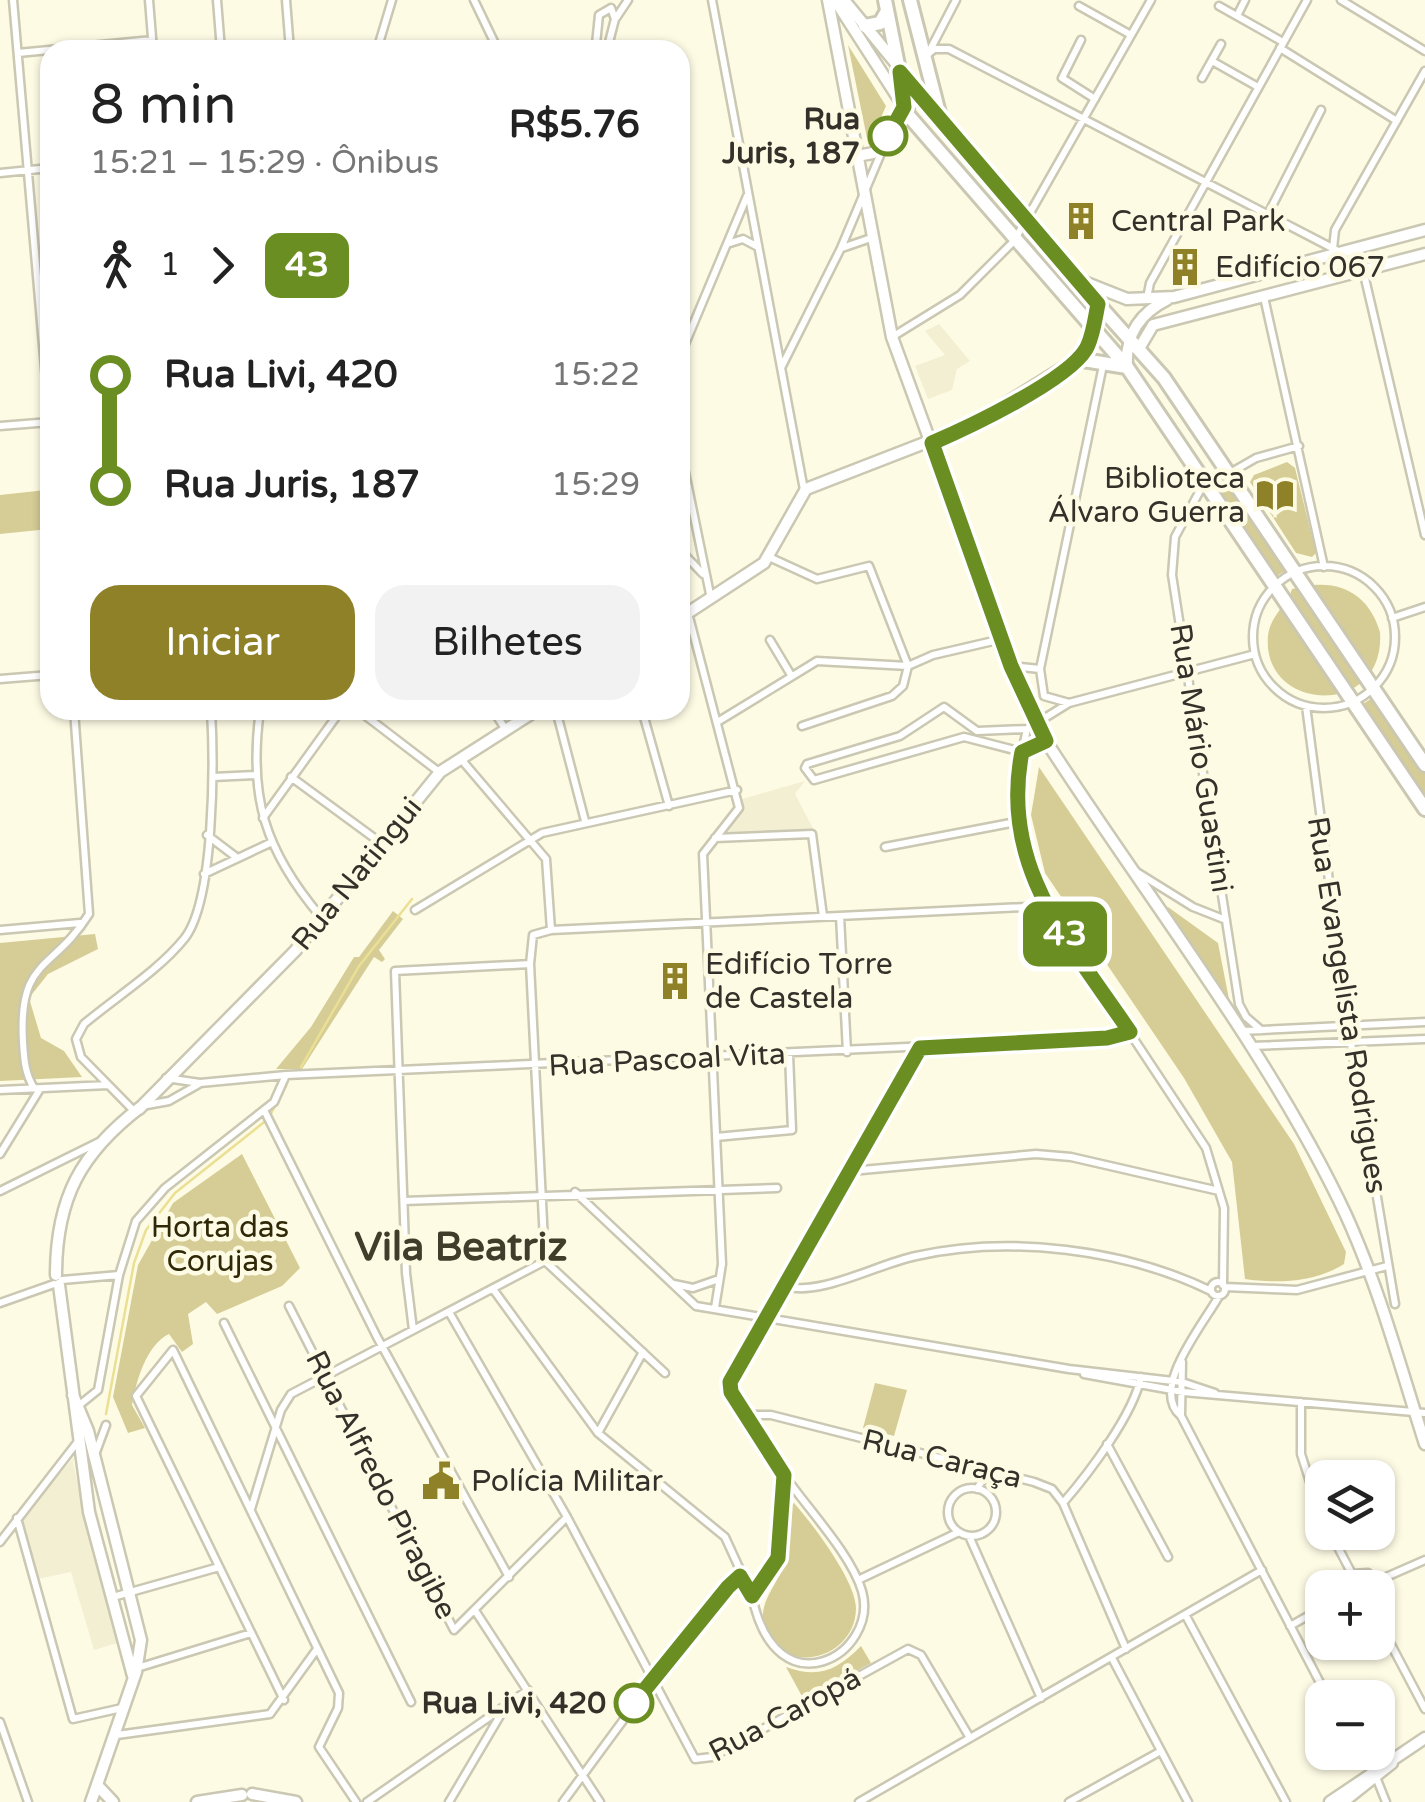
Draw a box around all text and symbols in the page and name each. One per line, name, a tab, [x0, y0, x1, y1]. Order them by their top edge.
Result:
text: 8 min	[90, 73, 237, 139]
place label: Rua Juris, 187	[721, 101, 860, 172]
text: R$5.76	[509, 102, 640, 148]
marker: Rua Juris, 187	[869, 117, 907, 155]
text: 15:21 – 15:29 · Ônibus	[90, 144, 439, 182]
building icon: Central Park	[1060, 200, 1102, 242]
place label: Central Park	[1111, 203, 1285, 240]
icon: walk	[90, 238, 145, 293]
icon: forward	[195, 238, 250, 293]
text: 43	[285, 244, 329, 286]
text: 1	[160, 246, 180, 284]
building icon: Edifício 067	[1164, 246, 1206, 288]
place label: Edifício 067	[1215, 249, 1385, 286]
text: Rua Livi, 420	[164, 352, 398, 398]
text: 15:22	[551, 356, 640, 394]
place label: Biblioteca Álvaro Guerra	[1048, 460, 1245, 531]
text: Rua Juris, 187	[164, 462, 420, 508]
text: 15:29	[551, 466, 640, 504]
library icon: Biblioteca Álvaro Guerra	[1254, 474, 1296, 516]
button: Iniciar	[90, 585, 355, 700]
button: Bilhetes	[375, 585, 640, 700]
street label: Rua Mário Guastini	[1161, 621, 1241, 895]
street label: Rua Natingui	[284, 790, 430, 958]
street label: Rua Evangelista Rodrigues	[1299, 814, 1395, 1196]
line badge: 43	[1020, 902, 1110, 966]
text: 43	[1043, 913, 1087, 955]
place label: Edifício Torre de Castela	[705, 946, 893, 1017]
building icon: Edifício Torre de Castela	[654, 960, 696, 1002]
street label: Rua Pascoal Vita	[547, 1035, 787, 1085]
park label: Horta das Corujas	[151, 1209, 289, 1280]
district label: Vila Beatriz	[355, 1223, 567, 1271]
street label: Rua Alfredo Piragibe	[297, 1345, 465, 1625]
street label: Rua Caraça	[858, 1421, 1026, 1497]
public building icon: Polícia Militar	[420, 1460, 462, 1502]
map controls	[1305, 1460, 1395, 1770]
button: layers	[1305, 1460, 1395, 1550]
place label: Polícia Militar	[471, 1463, 663, 1500]
button: +	[1305, 1570, 1395, 1660]
street label: Rua Caropá	[703, 1659, 867, 1771]
button: −	[1305, 1680, 1395, 1770]
marker: Rua Livi, 420	[615, 1684, 653, 1722]
place label: Rua Livi, 420	[421, 1685, 606, 1722]

